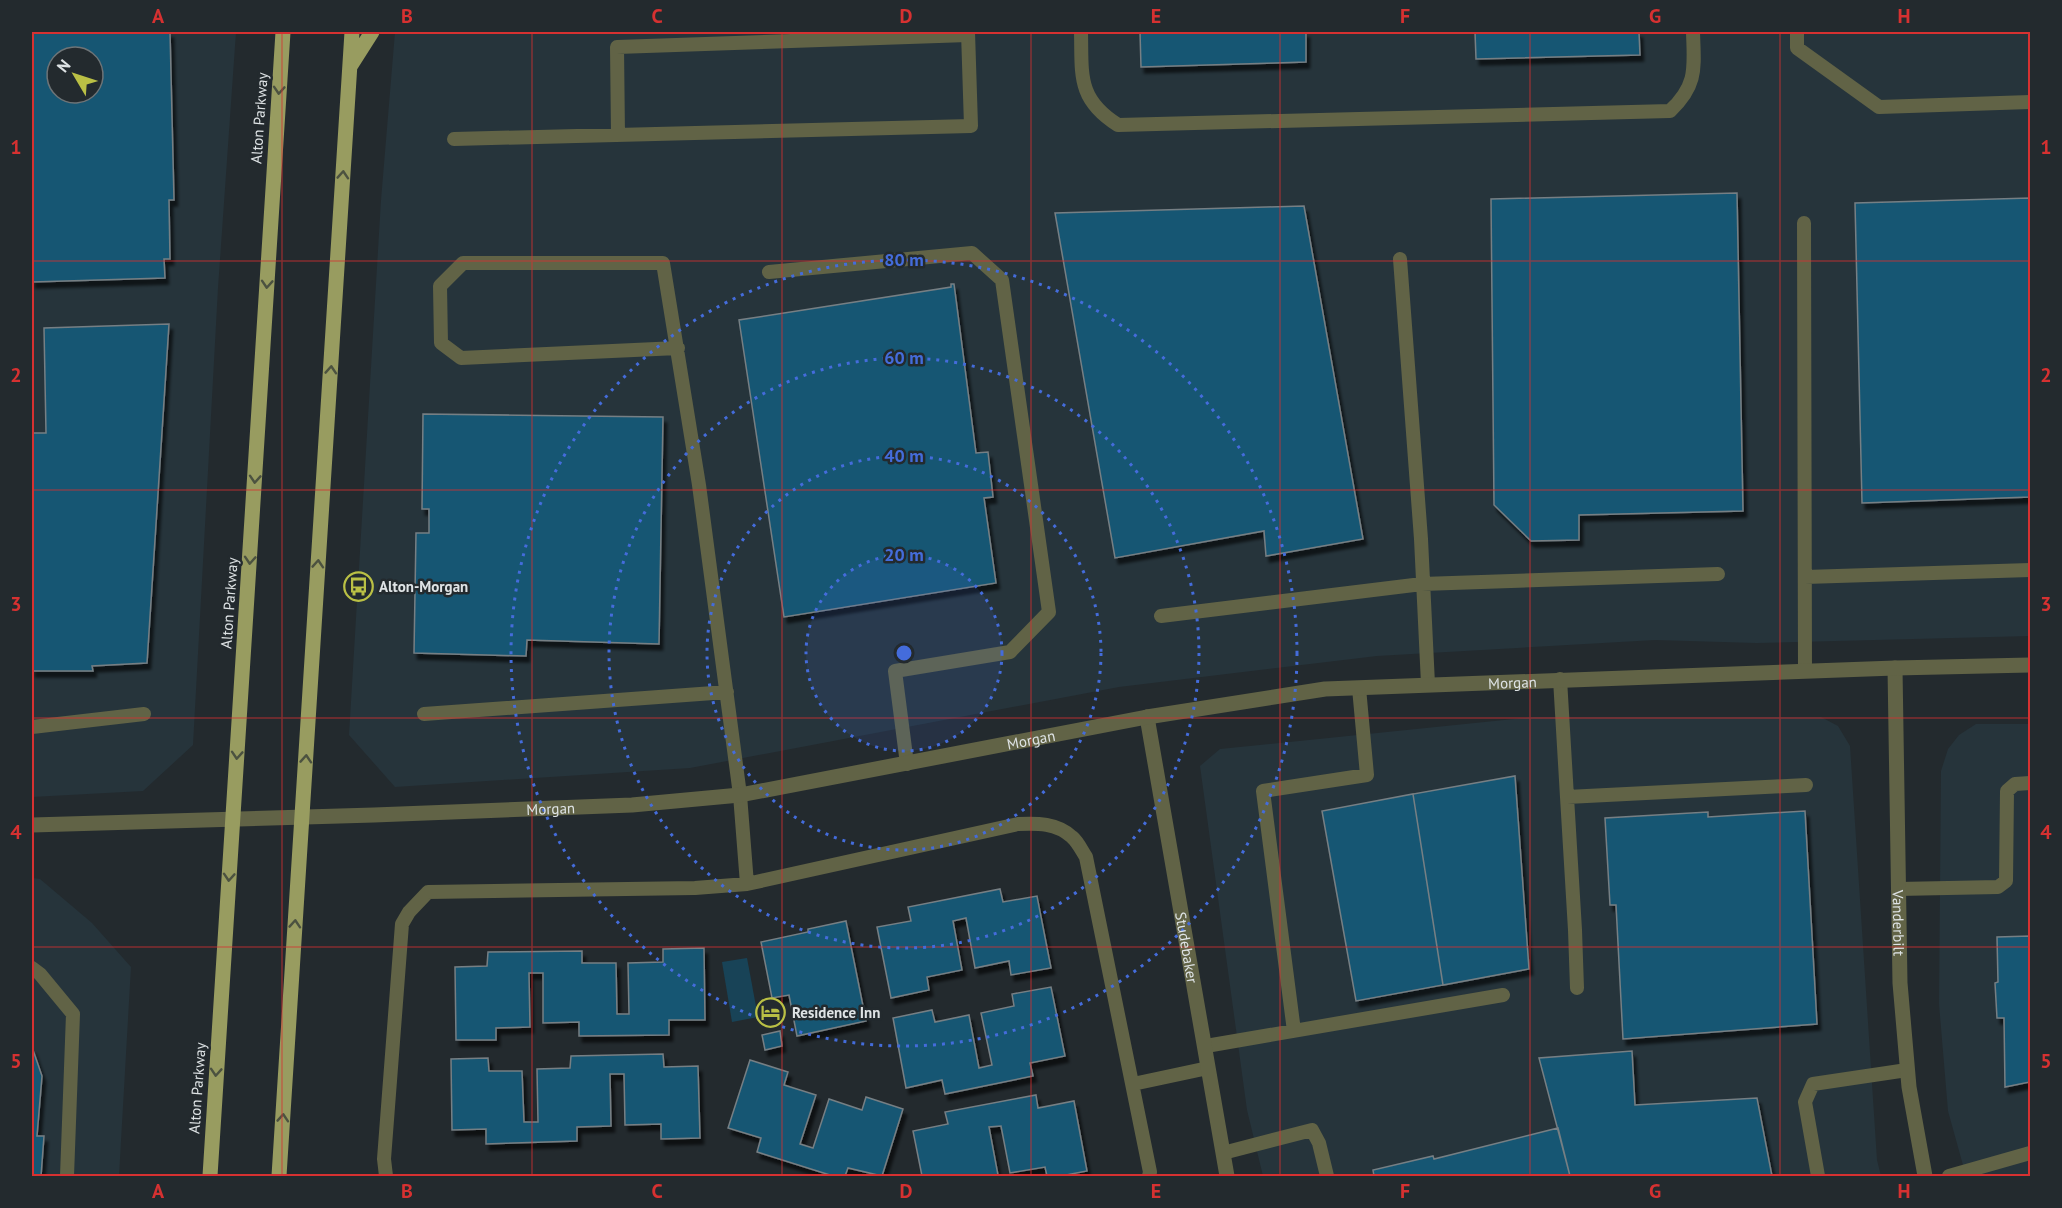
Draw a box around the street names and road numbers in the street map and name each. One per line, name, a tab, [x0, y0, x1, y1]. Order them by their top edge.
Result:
street label: Alton Parkway	[246, 72, 272, 164]
street label: Alton Parkway	[216, 557, 242, 649]
street label: Morgan	[1488, 672, 1537, 692]
street label: Morgan	[1005, 725, 1057, 753]
street label: Morgan	[526, 798, 575, 819]
street label: Vanderbilt	[1889, 889, 1909, 956]
street label: Studebaker	[1172, 910, 1203, 985]
street label: Alton Parkway	[184, 1042, 210, 1134]

